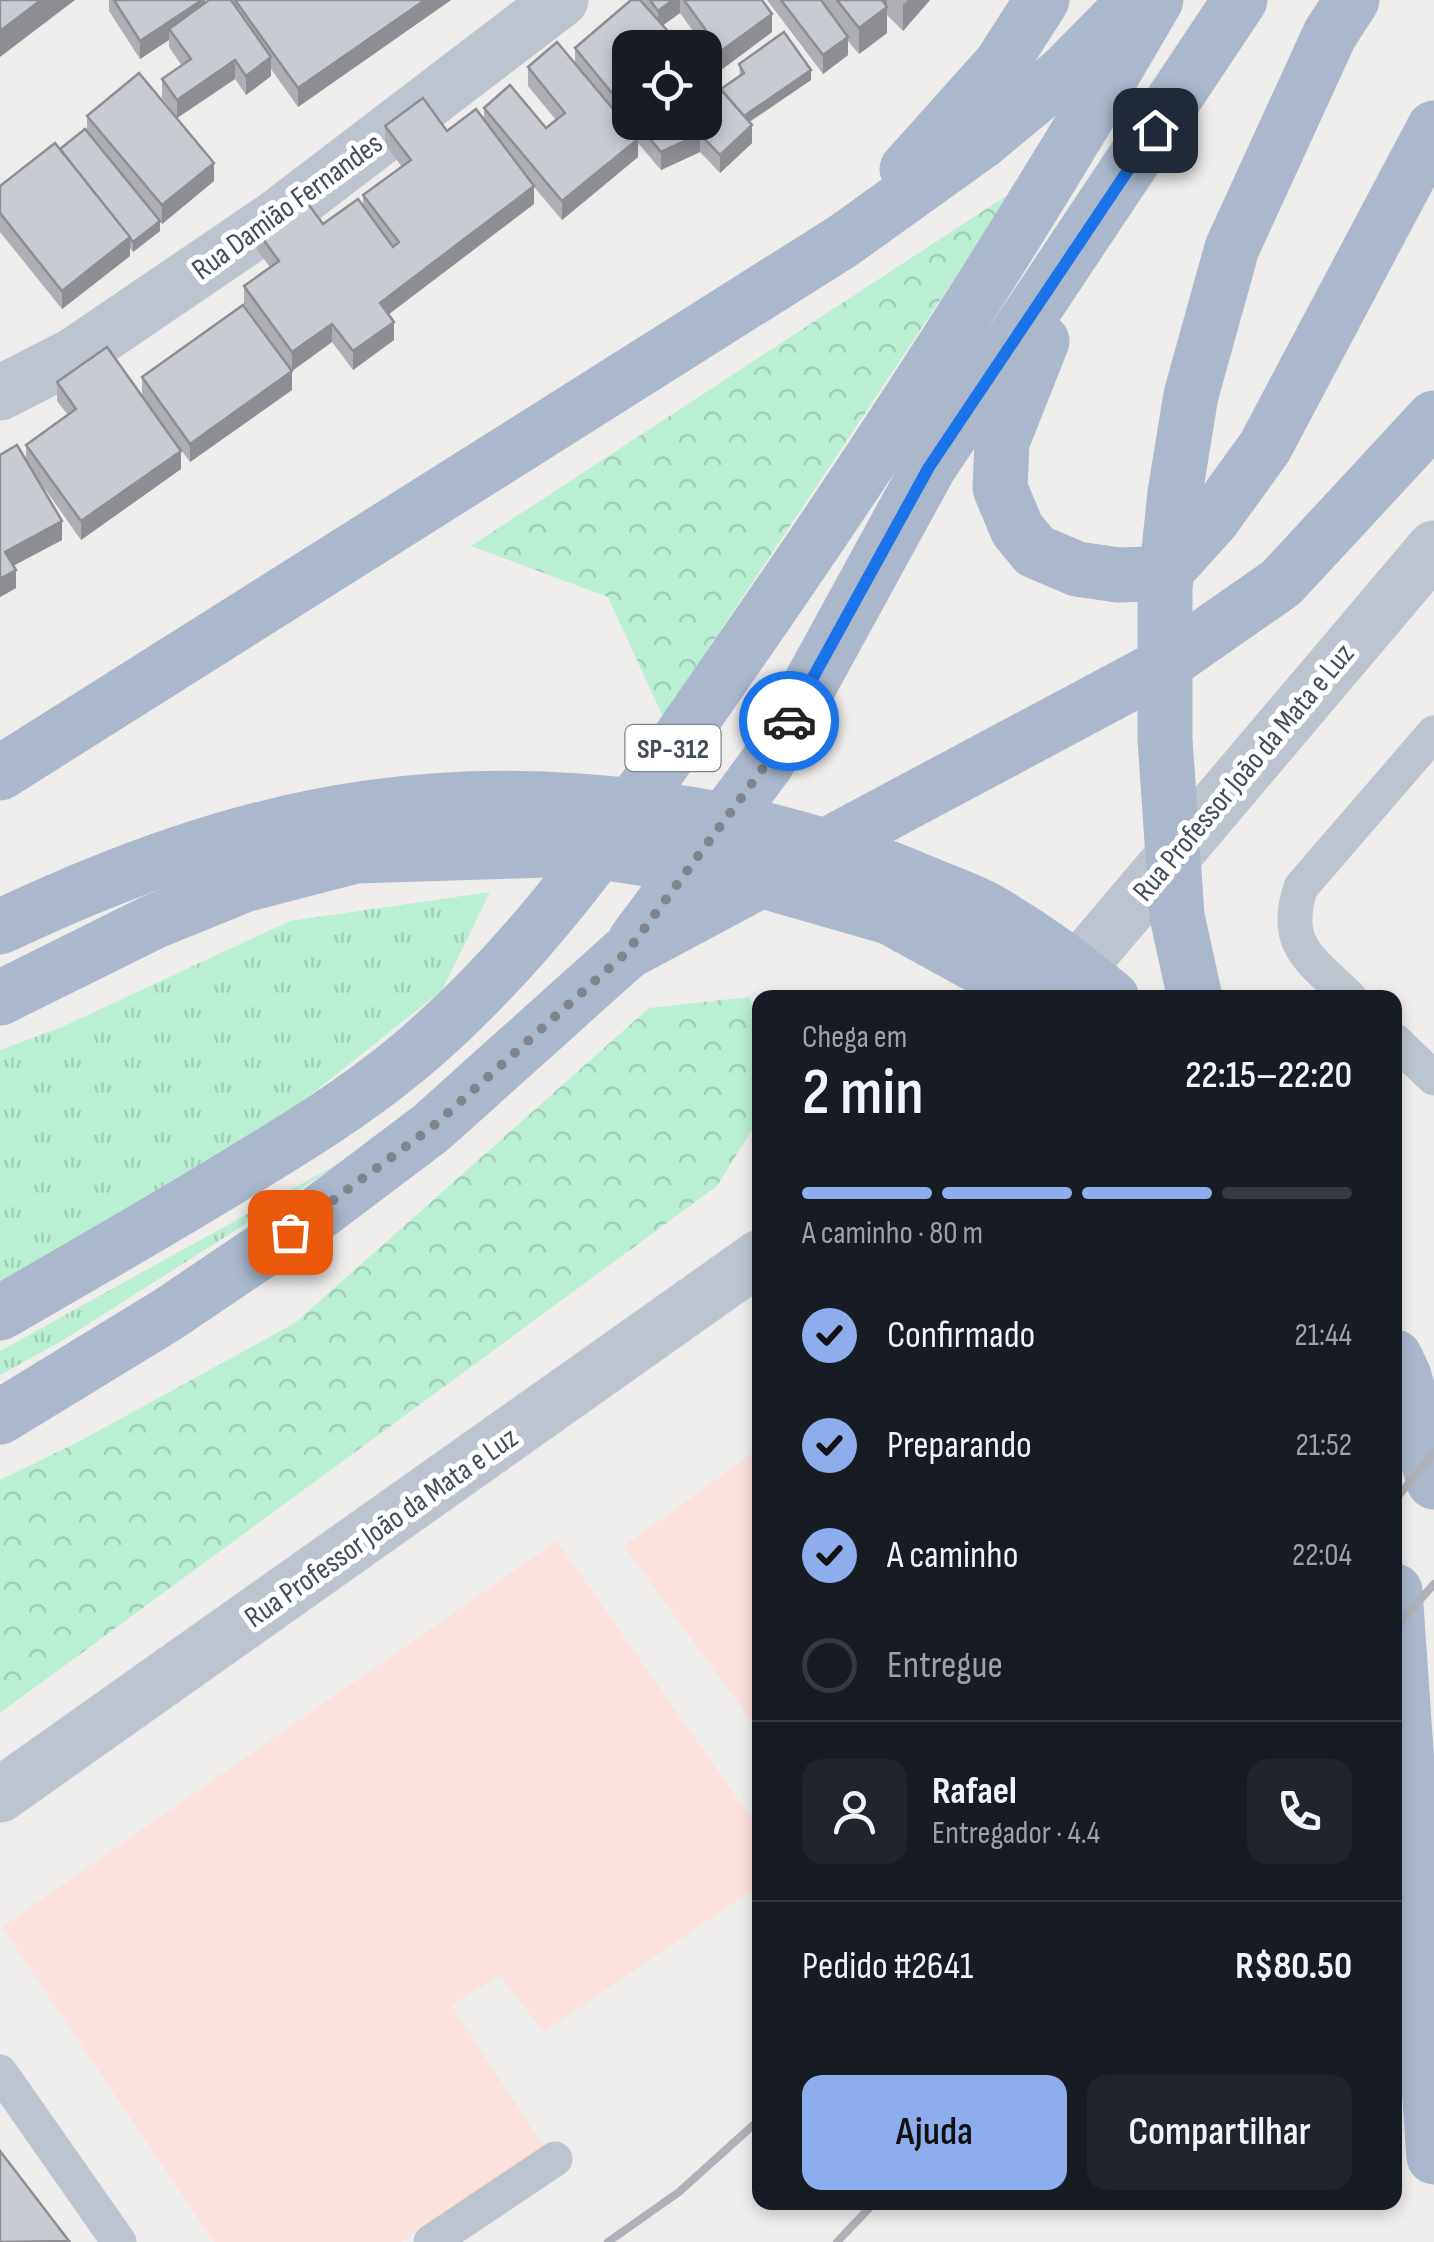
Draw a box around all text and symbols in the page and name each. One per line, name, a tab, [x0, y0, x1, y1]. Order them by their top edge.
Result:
map controls	[612, 30, 722, 140]
button: locate	[612, 30, 722, 140]
pin	[1113, 88, 1198, 173]
icon: home	[1128, 103, 1183, 158]
street label: Rua Damião Fernandes	[185, 126, 390, 288]
street label: Rua Professor João da Mata e Luz	[1125, 636, 1362, 909]
courier	[739, 671, 839, 771]
icon: car	[762, 694, 817, 749]
road number: SP-312	[626, 725, 720, 771]
text: Chega em	[802, 1018, 907, 1057]
text: 22:15–22:20	[1185, 1053, 1352, 1098]
text: 2 min	[802, 1055, 924, 1133]
pin	[248, 1190, 333, 1275]
icon: bag	[263, 1205, 318, 1260]
text: A caminho · 80 m	[802, 1214, 983, 1253]
icon: check	[802, 1308, 857, 1363]
text: Confirmado	[887, 1313, 1035, 1358]
text: 21:44	[1295, 1316, 1352, 1355]
icon: check	[802, 1418, 857, 1473]
street label: Rua Professor João da Mata e Luz	[238, 1420, 525, 1636]
text: Preparando	[887, 1423, 1032, 1468]
text: 21:52	[1295, 1426, 1352, 1465]
icon: check	[802, 1528, 857, 1583]
text: A caminho	[887, 1533, 1018, 1578]
text: 22:04	[1292, 1536, 1352, 1575]
text: Entregue	[887, 1643, 1003, 1688]
button: person	[802, 1759, 907, 1864]
button: phone	[1247, 1759, 1352, 1864]
text: Rafael	[932, 1769, 1017, 1814]
text: Entregador · 4.4	[932, 1814, 1100, 1853]
text: Pedido #2641	[802, 1944, 973, 1989]
text: R$80.50	[1235, 1944, 1352, 1989]
button: Ajuda	[802, 2075, 1067, 2190]
button: Compartilhar	[1087, 2075, 1352, 2190]

